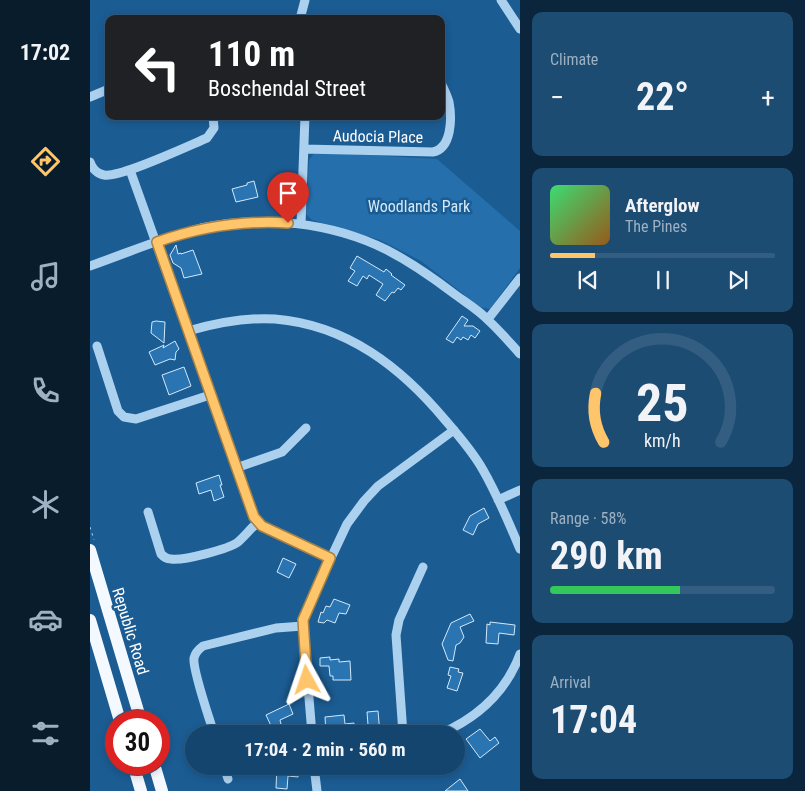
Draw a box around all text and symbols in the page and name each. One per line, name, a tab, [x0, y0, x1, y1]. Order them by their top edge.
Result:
text: 110 m	[208, 34, 295, 75]
icon: left	[125, 35, 190, 100]
text: 17:02	[20, 40, 70, 65]
text: Climate	[550, 50, 598, 69]
text: 22°	[636, 75, 689, 119]
text: Boschendal Street	[208, 76, 366, 101]
text: −	[550, 81, 564, 114]
text: +	[761, 81, 775, 114]
street label: Audocia Place	[333, 126, 423, 147]
icon: directions	[28, 144, 63, 179]
pin	[267, 172, 309, 223]
icon: arrive	[274, 179, 302, 207]
text: Afterglow	[625, 194, 699, 217]
park label: Woodlands Park	[368, 197, 471, 216]
text: The Pines	[625, 217, 687, 236]
icon: music	[28, 259, 63, 294]
icon: previous	[574, 266, 602, 294]
icon: pause	[649, 266, 677, 294]
icon: next	[724, 266, 752, 294]
icon: phone	[28, 373, 63, 408]
text: 25	[636, 373, 689, 434]
text: km/h	[644, 430, 681, 451]
icon: climate	[28, 487, 63, 522]
text: Range · 58%	[550, 509, 626, 528]
text: 290 km	[550, 534, 663, 578]
street label: Republic Road	[108, 585, 153, 677]
icon: car	[28, 602, 63, 637]
position arrow	[280, 653, 332, 705]
text: Arrival	[550, 673, 591, 692]
text: 17:04	[550, 698, 637, 742]
speed limit sign: 30	[105, 710, 170, 775]
icon: filters	[28, 716, 63, 751]
text: 17:04 · 2 min · 560 m	[244, 738, 406, 761]

